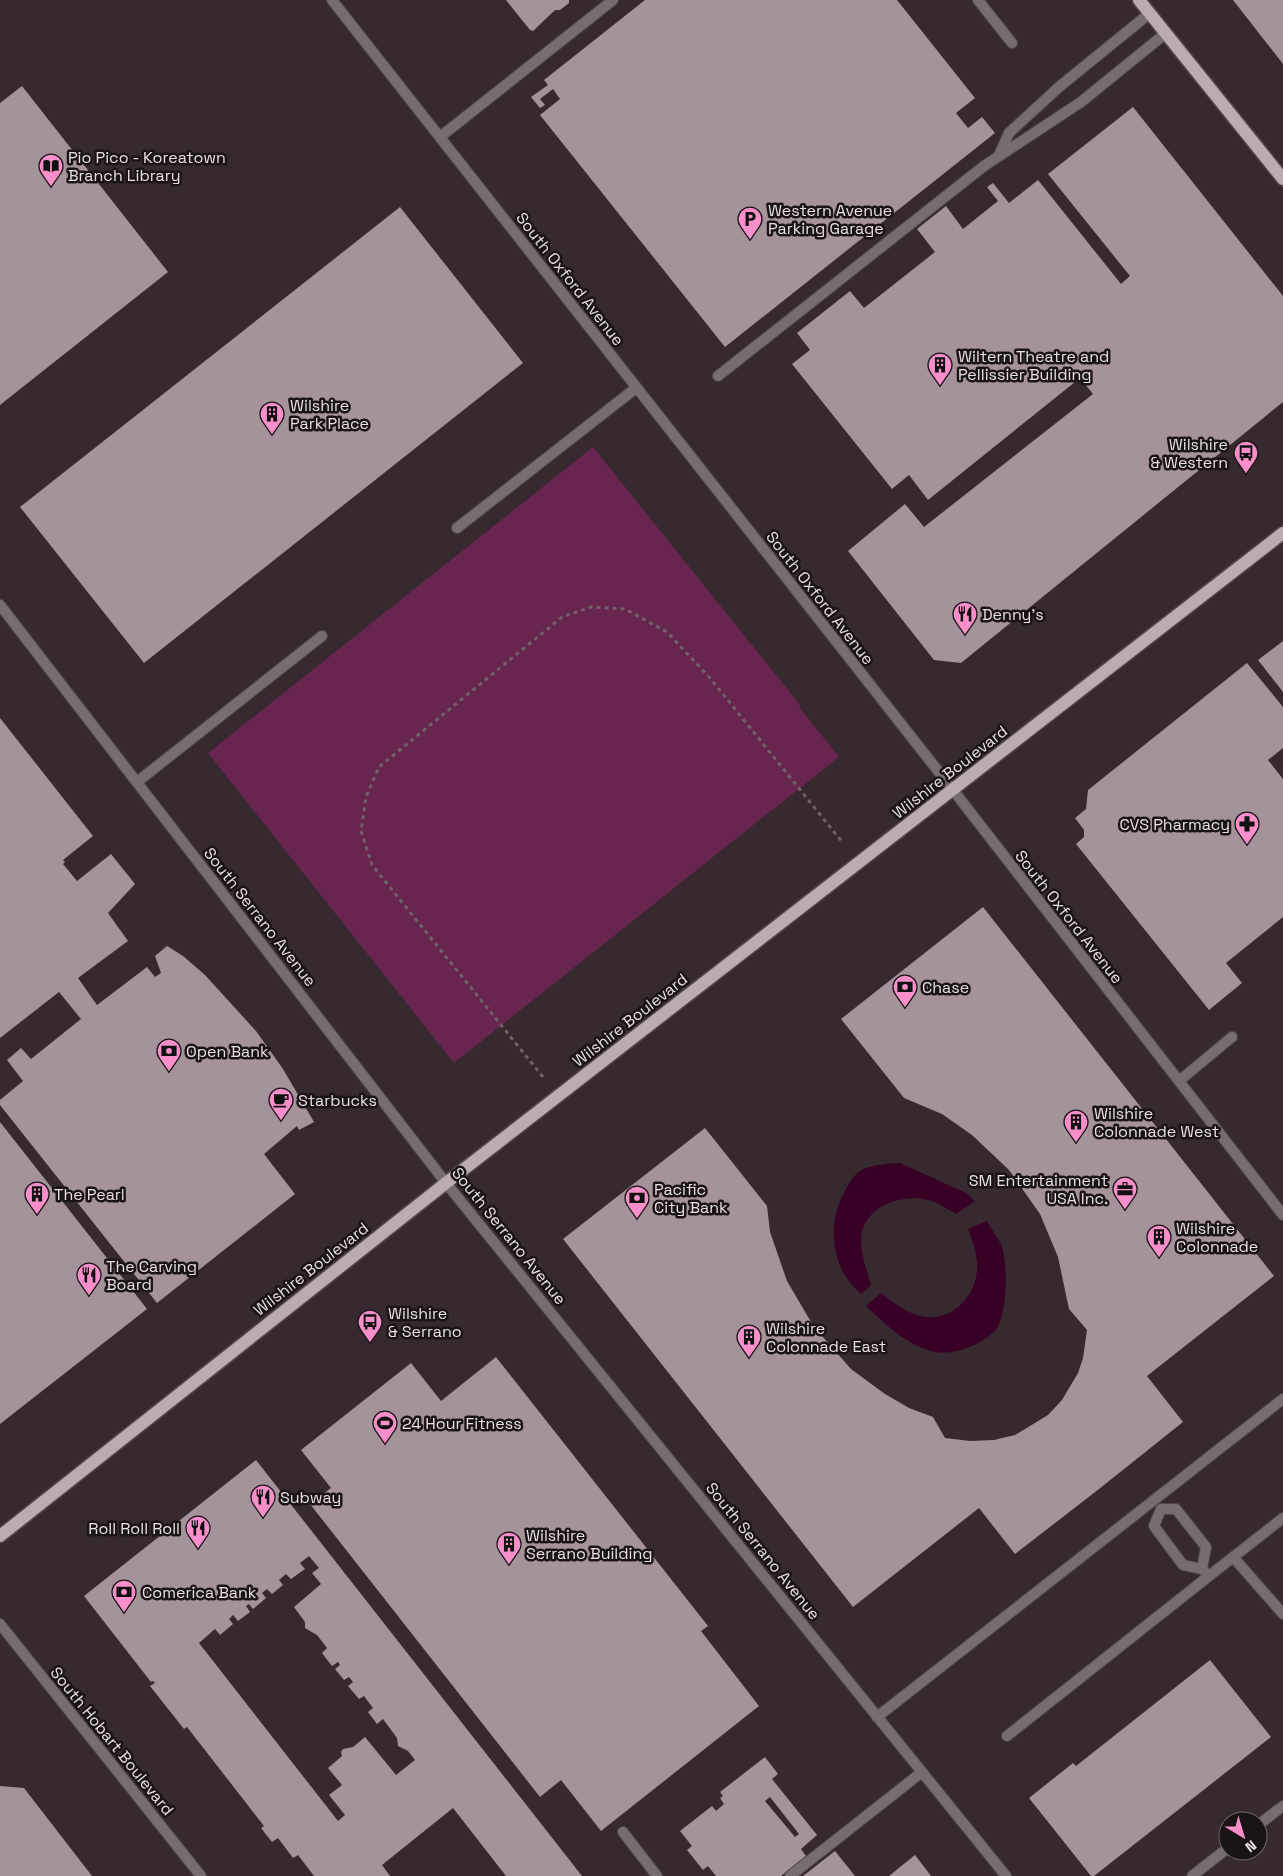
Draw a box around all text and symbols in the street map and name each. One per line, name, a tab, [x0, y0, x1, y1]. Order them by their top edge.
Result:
place label: Pio Pico - Koreatown Branch Library	[68, 147, 226, 186]
library icon: Pio Pico - Koreatown Branch Library	[38, 153, 64, 187]
place label: Western Avenue Parking Garage	[768, 200, 892, 239]
parking icon: Western Avenue Parking Garage	[737, 206, 763, 240]
street label: South Oxford Avenue	[511, 208, 629, 350]
place label: Wiltern Theatre and Pellissier Building	[958, 346, 1109, 385]
building icon: Wiltern Theatre and Pellissier Building	[927, 352, 953, 386]
place label: Wilshire Park Place	[290, 395, 369, 434]
building icon: Wilshire Park Place	[259, 401, 285, 435]
place label: Wilshire & Western	[1150, 434, 1228, 473]
bus stop icon: Wilshire & Western	[1233, 440, 1259, 474]
street label: South Oxford Avenue	[761, 527, 879, 669]
restaurant icon: Denny's	[952, 601, 978, 635]
place label: Denny's	[982, 604, 1044, 625]
street label: Wilshire Boulevard	[888, 721, 1012, 823]
pharmacy icon: CVS Pharmacy	[1234, 811, 1260, 845]
place label: CVS Pharmacy	[1119, 814, 1230, 835]
street label: South Serrano Avenue	[199, 843, 321, 991]
street label: South Oxford Avenue	[1010, 846, 1128, 988]
street label: Wilshire Boulevard	[568, 969, 692, 1071]
bank icon: Chase	[892, 974, 918, 1008]
place label: Chase	[922, 977, 969, 998]
bank icon: Open Bank	[156, 1038, 182, 1072]
place label: Open Bank	[186, 1041, 269, 1062]
cafe icon: Starbucks	[268, 1087, 294, 1121]
place label: Starbucks	[298, 1090, 377, 1111]
place label: Wilshire Colonnade West	[1094, 1103, 1219, 1142]
building icon: Wilshire Colonnade West	[1063, 1109, 1089, 1143]
street label: South Serrano Avenue	[447, 1163, 571, 1309]
place label: SM Entertainment USA Inc.	[969, 1170, 1108, 1209]
office icon: SM Entertainment USA Inc.	[1112, 1176, 1138, 1210]
place label: Pacific City Bank	[654, 1179, 728, 1218]
building icon: The Pearl	[24, 1181, 50, 1215]
place label: The Pearl	[54, 1184, 125, 1205]
bank icon: Pacific City Bank	[624, 1185, 650, 1219]
street label: Wilshire Boulevard	[249, 1218, 373, 1320]
place label: Wilshire Colonnade	[1176, 1218, 1258, 1257]
building icon: Wilshire Colonnade	[1146, 1224, 1172, 1258]
place label: The Carving Board	[106, 1256, 197, 1295]
restaurant icon: The Carving Board	[76, 1262, 102, 1296]
place label: Wilshire & Serrano	[388, 1303, 462, 1342]
bus stop icon: Wilshire & Serrano	[357, 1309, 383, 1343]
place label: Wilshire Colonnade East	[766, 1318, 886, 1357]
building icon: Wilshire Colonnade East	[736, 1324, 762, 1358]
sports icon: 24 Hour Fitness	[372, 1410, 398, 1444]
place label: 24 Hour Fitness	[402, 1413, 522, 1434]
street label: South Serrano Avenue	[701, 1478, 825, 1624]
restaurant icon: Subway	[250, 1484, 276, 1518]
place label: Subway	[280, 1487, 341, 1508]
restaurant icon: Roll Roll Roll	[185, 1515, 211, 1549]
place label: Roll Roll Roll	[88, 1518, 180, 1539]
place label: Wilshire Serrano Building	[526, 1525, 653, 1564]
building icon: Wilshire Serrano Building	[496, 1531, 522, 1565]
bank icon: Comerica Bank	[111, 1579, 137, 1613]
place label: Comerica Bank	[142, 1582, 257, 1603]
street label: South Hobart Boulevard	[46, 1662, 178, 1820]
north arrow	[1218, 1811, 1268, 1861]
text: N	[1242, 1836, 1260, 1856]

